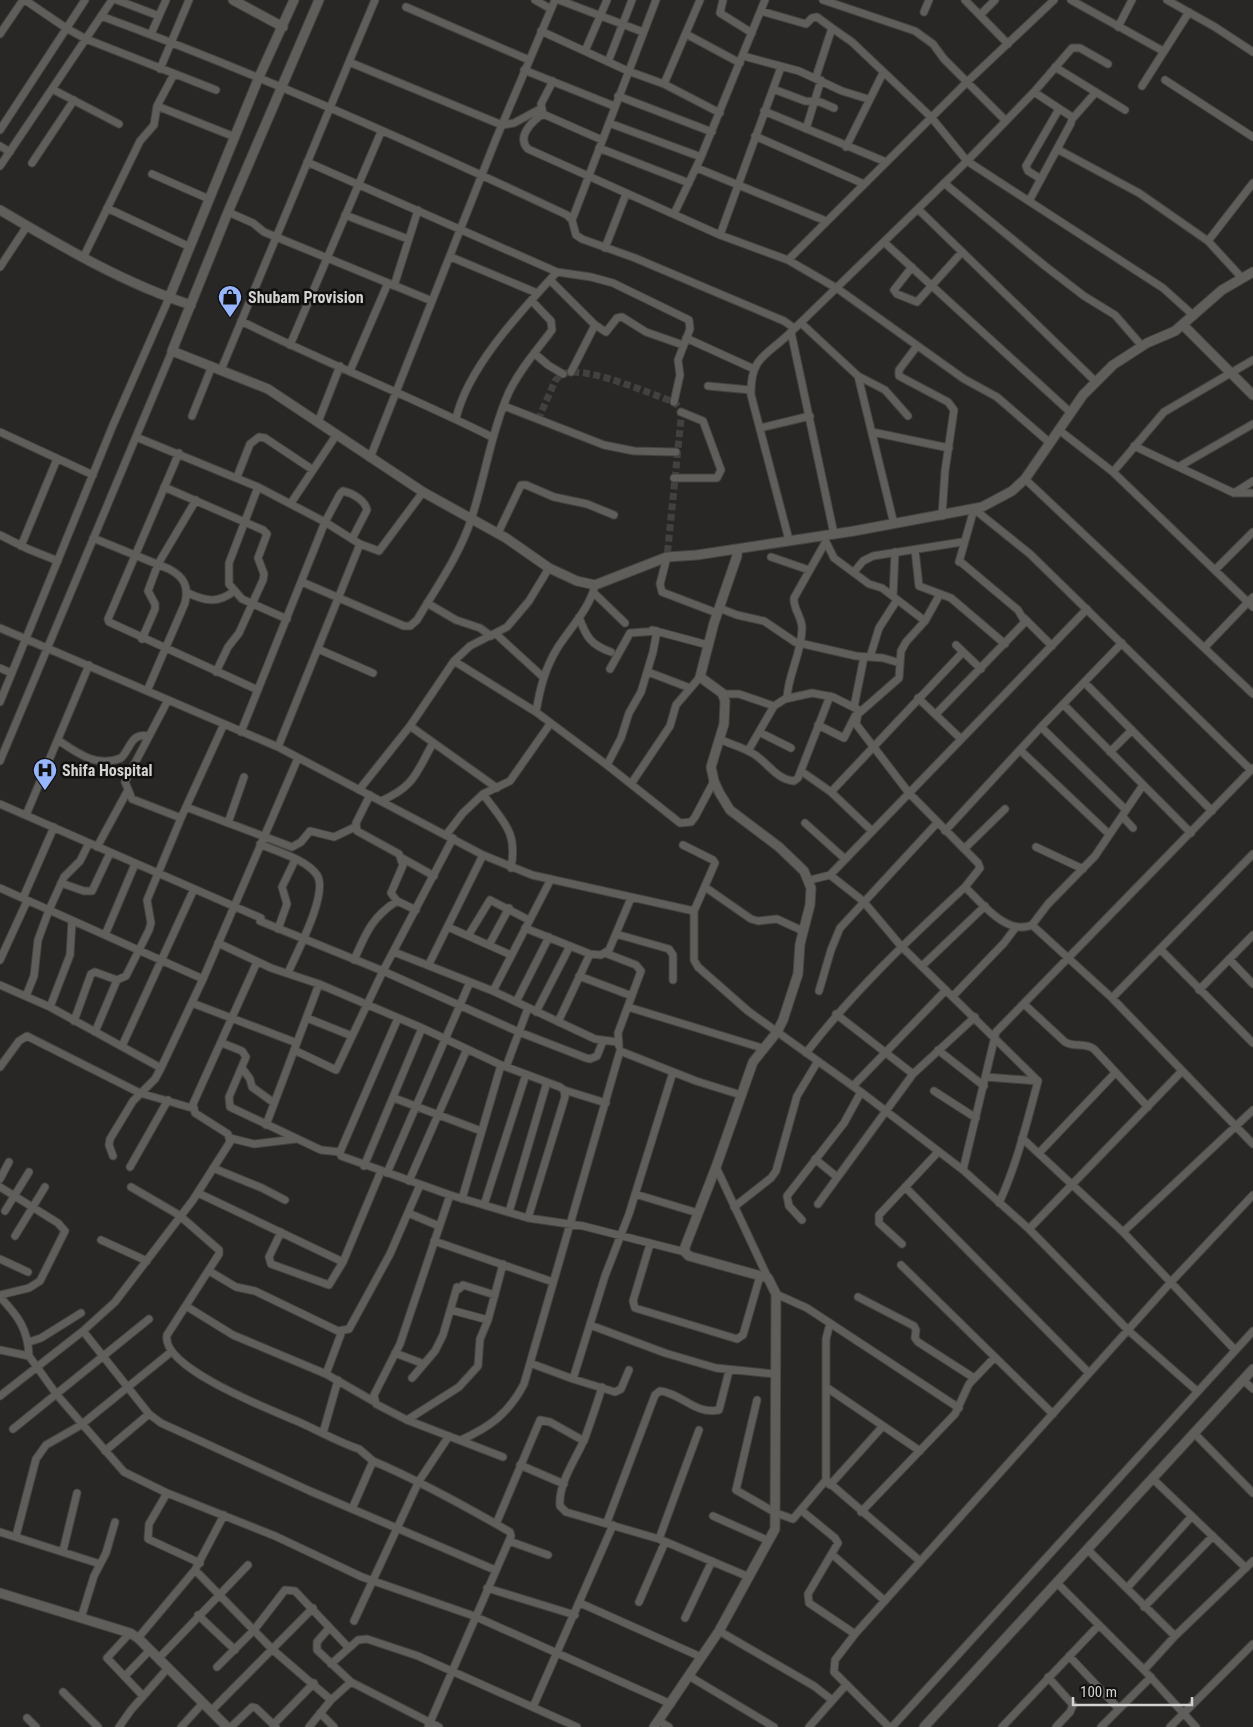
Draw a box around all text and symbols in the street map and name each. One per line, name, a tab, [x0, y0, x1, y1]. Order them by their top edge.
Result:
shop icon: Shubam Provision	[217, 284, 243, 318]
place label: Shubam Provision	[248, 288, 364, 307]
hospital icon: Shifa Hospital	[32, 757, 58, 791]
place label: Shifa Hospital	[62, 761, 152, 780]
scale bar	[1073, 1674, 1192, 1706]
text: 100 m	[1080, 1683, 1117, 1701]

